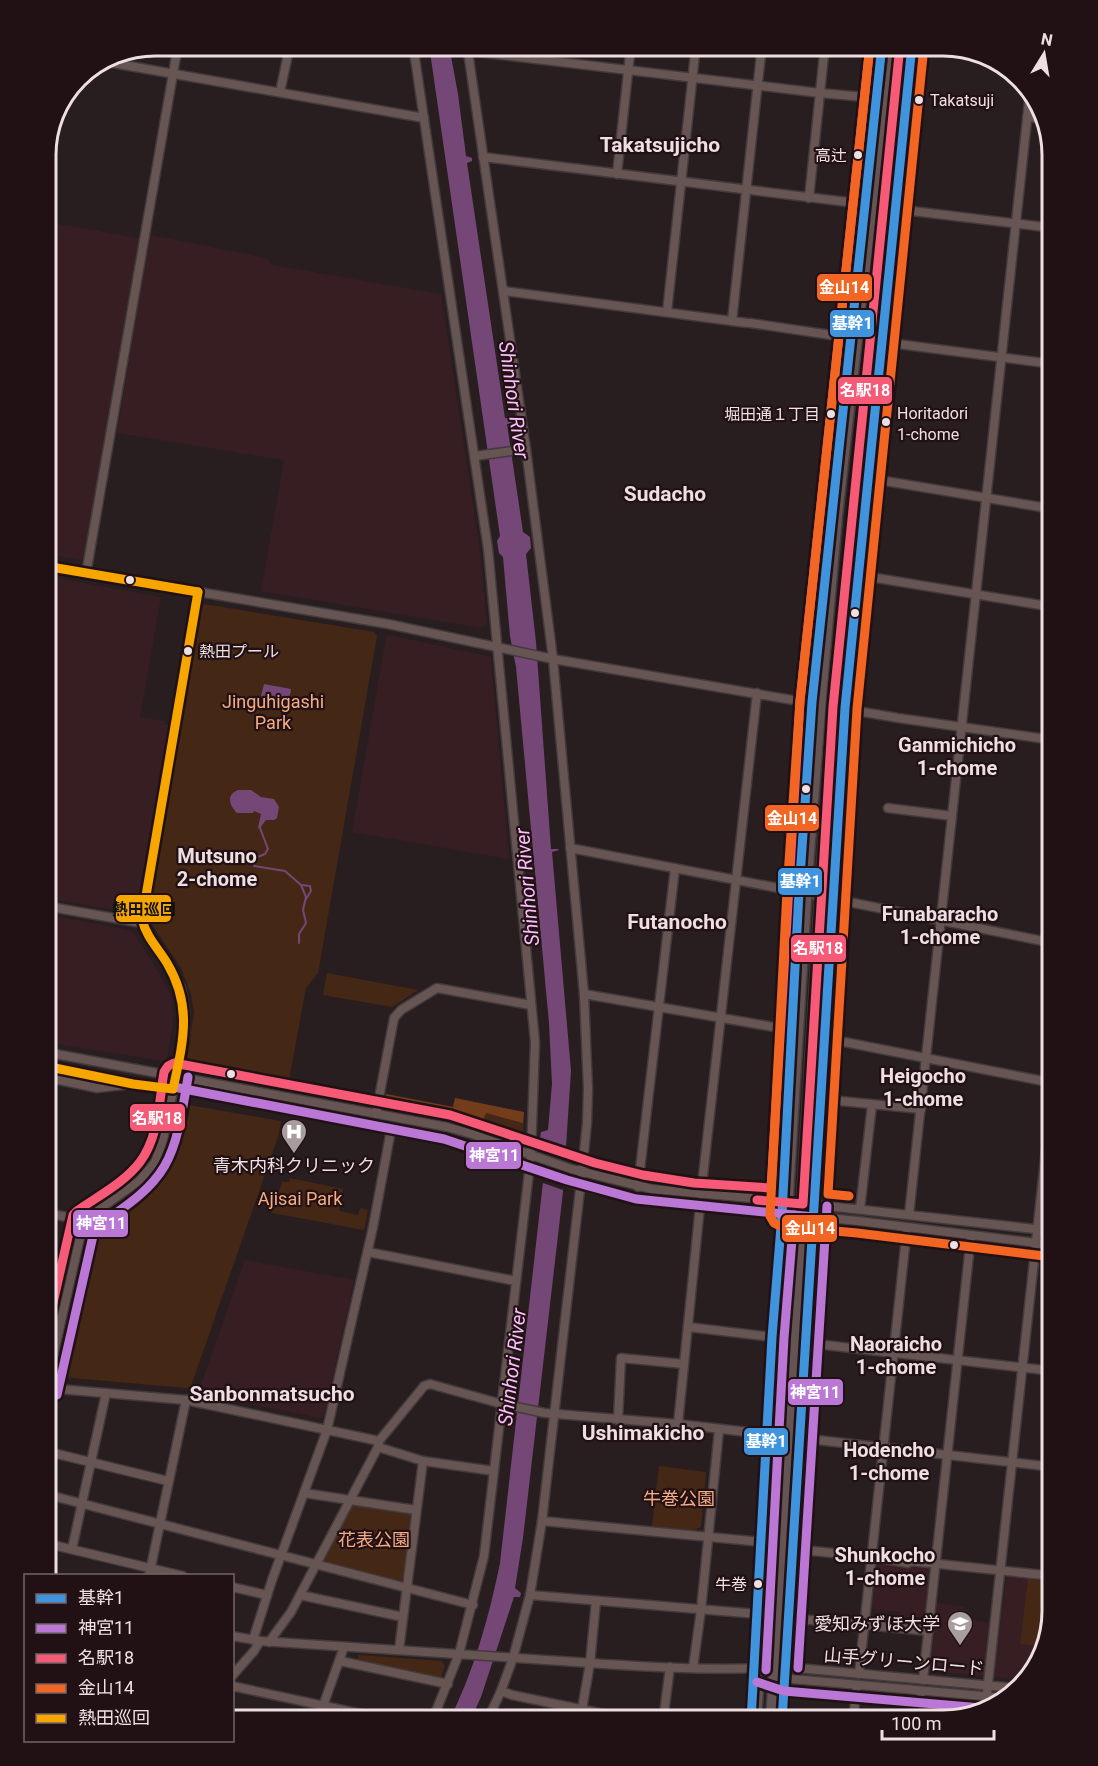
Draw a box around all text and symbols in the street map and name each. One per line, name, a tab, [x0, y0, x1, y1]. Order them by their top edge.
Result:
north arrow	[1014, 24, 1074, 84]
text: N	[1039, 29, 1054, 50]
place label: Takatsuji	[930, 91, 994, 110]
marker: Takatsuji	[913, 94, 925, 106]
district label: Takatsujicho	[600, 133, 720, 157]
place label: 高辻	[815, 146, 847, 165]
marker: 高辻	[852, 149, 864, 161]
line badge: 金山14	[816, 273, 873, 302]
text: 金山14	[819, 278, 869, 297]
line badge: 基幹1	[829, 309, 875, 338]
text: 基幹1	[831, 314, 873, 333]
water label: Shinhori River	[494, 340, 534, 462]
line badge: 名駅18	[837, 376, 893, 405]
text: 名駅18	[840, 381, 890, 400]
place label: Horitadori 1-chome	[897, 404, 968, 444]
place label: 堀田通１丁目	[724, 405, 820, 424]
marker: 堀田通１丁目	[825, 408, 837, 420]
marker: Horitadori 1-chome	[880, 416, 892, 428]
district label: Sudacho	[624, 482, 706, 506]
unlabelled marker	[124, 574, 136, 586]
unlabelled marker	[849, 607, 861, 619]
place label: 熱田プール	[199, 642, 279, 661]
marker: 熱田プール	[182, 645, 194, 657]
park label: Jinguhigashi Park	[222, 691, 324, 733]
district label: Ganmichicho 1-chome	[898, 733, 1016, 780]
unlabelled marker	[800, 783, 812, 795]
line badge: 金山14	[764, 804, 820, 832]
text: 金山14	[767, 809, 817, 828]
water label: Shinhori River	[510, 826, 544, 947]
district label: Mutsuno 2-chome	[177, 844, 257, 891]
line badge: 基幹1	[777, 867, 823, 896]
text: 基幹1	[779, 872, 821, 891]
line badge: 熱田巡回	[115, 894, 172, 923]
text: 熱田巡回	[112, 900, 176, 919]
district label: Funabaracho 1-chome	[882, 902, 998, 949]
district label: Futanocho	[627, 910, 727, 934]
line badge: 名駅18	[790, 934, 847, 963]
text: 名駅18	[793, 939, 843, 958]
district label: Heigocho 1-chome	[880, 1064, 966, 1111]
unlabelled marker	[225, 1068, 237, 1080]
line badge: 名駅18	[129, 1103, 186, 1132]
text: 名駅18	[132, 1109, 182, 1128]
hospital icon: 青木内科クリニック	[279, 1117, 309, 1155]
line badge: 神宮11	[465, 1141, 522, 1170]
text: 神宮11	[469, 1146, 519, 1165]
place label: 青木内科クリニック	[213, 1155, 375, 1176]
park label: Ajisai Park	[258, 1188, 343, 1209]
line badge: 神宮11	[72, 1209, 129, 1238]
text: 神宮11	[76, 1214, 126, 1233]
line badge: 金山14	[781, 1214, 838, 1243]
text: 金山14	[785, 1219, 835, 1238]
unlabelled marker	[948, 1239, 960, 1251]
water label: Shinhori River	[493, 1305, 531, 1427]
district label: Naoraicho 1-chome	[850, 1332, 942, 1379]
line badge: 神宮11	[787, 1378, 844, 1406]
district label: Sanbonmatsucho	[189, 1382, 355, 1406]
text: 神宮11	[790, 1383, 840, 1402]
district label: Ushimakicho	[582, 1421, 704, 1445]
line badge: 基幹1	[743, 1427, 789, 1456]
text: 基幹1	[745, 1432, 787, 1451]
district label: Hodencho 1-chome	[843, 1438, 935, 1485]
park label: 牛巻公園	[643, 1488, 715, 1509]
park label: 花表公園	[338, 1529, 410, 1550]
district label: Shunkocho 1-chome	[835, 1543, 935, 1590]
legend	[24, 1574, 234, 1742]
place label: 牛巻	[715, 1575, 747, 1594]
marker: 牛巻	[752, 1578, 764, 1590]
text: 基幹1	[78, 1587, 124, 1608]
school or university icon: 愛知みずほ大学	[945, 1609, 975, 1647]
place label: 愛知みずほ大学	[814, 1613, 940, 1634]
text: 神宮11	[78, 1617, 134, 1638]
street label: 山手グリーンロード	[823, 1644, 985, 1679]
text: 名駅18	[78, 1647, 134, 1668]
text: 金山14	[78, 1677, 134, 1698]
scale bar	[882, 1703, 994, 1741]
text: 熱田巡回	[78, 1707, 150, 1728]
text: 100 m	[891, 1713, 942, 1734]

